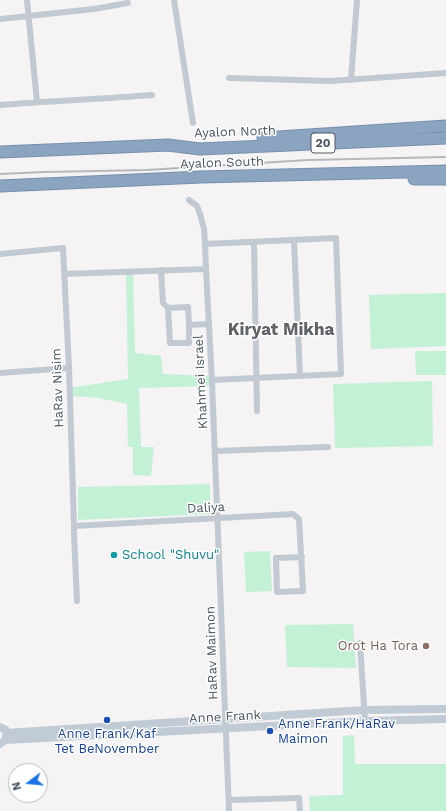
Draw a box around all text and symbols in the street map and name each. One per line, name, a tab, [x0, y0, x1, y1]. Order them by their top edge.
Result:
street label: Ayalon North	[194, 123, 276, 141]
road number: 20	[311, 133, 335, 153]
street label: Ayalon South	[180, 154, 264, 172]
district label: Kiryat Mikha	[228, 320, 334, 340]
street label: Khahmei Israel	[191, 335, 211, 429]
street label: HaRav Nisim	[49, 348, 67, 428]
street label: Daliya	[187, 499, 225, 517]
place label: School "Shuvu"	[122, 547, 219, 563]
marker: School "Shuvu"	[109, 550, 119, 560]
street label: HaRav Maimon	[203, 606, 221, 700]
place label: Orot Ha Tora	[338, 638, 418, 654]
marker: Orot Ha Tora	[421, 641, 431, 651]
street label: Anne Frank	[189, 707, 261, 727]
marker: Anne Frank/Kaf Tet BeNovember	[102, 715, 112, 725]
place label: Anne Frank/HaRav Maimon	[278, 716, 395, 747]
place label: Anne Frank/Kaf Tet BeNovember	[55, 726, 159, 757]
marker: Anne Frank/HaRav Maimon	[265, 726, 275, 736]
north arrow	[8, 763, 48, 803]
text: N	[10, 780, 24, 792]

